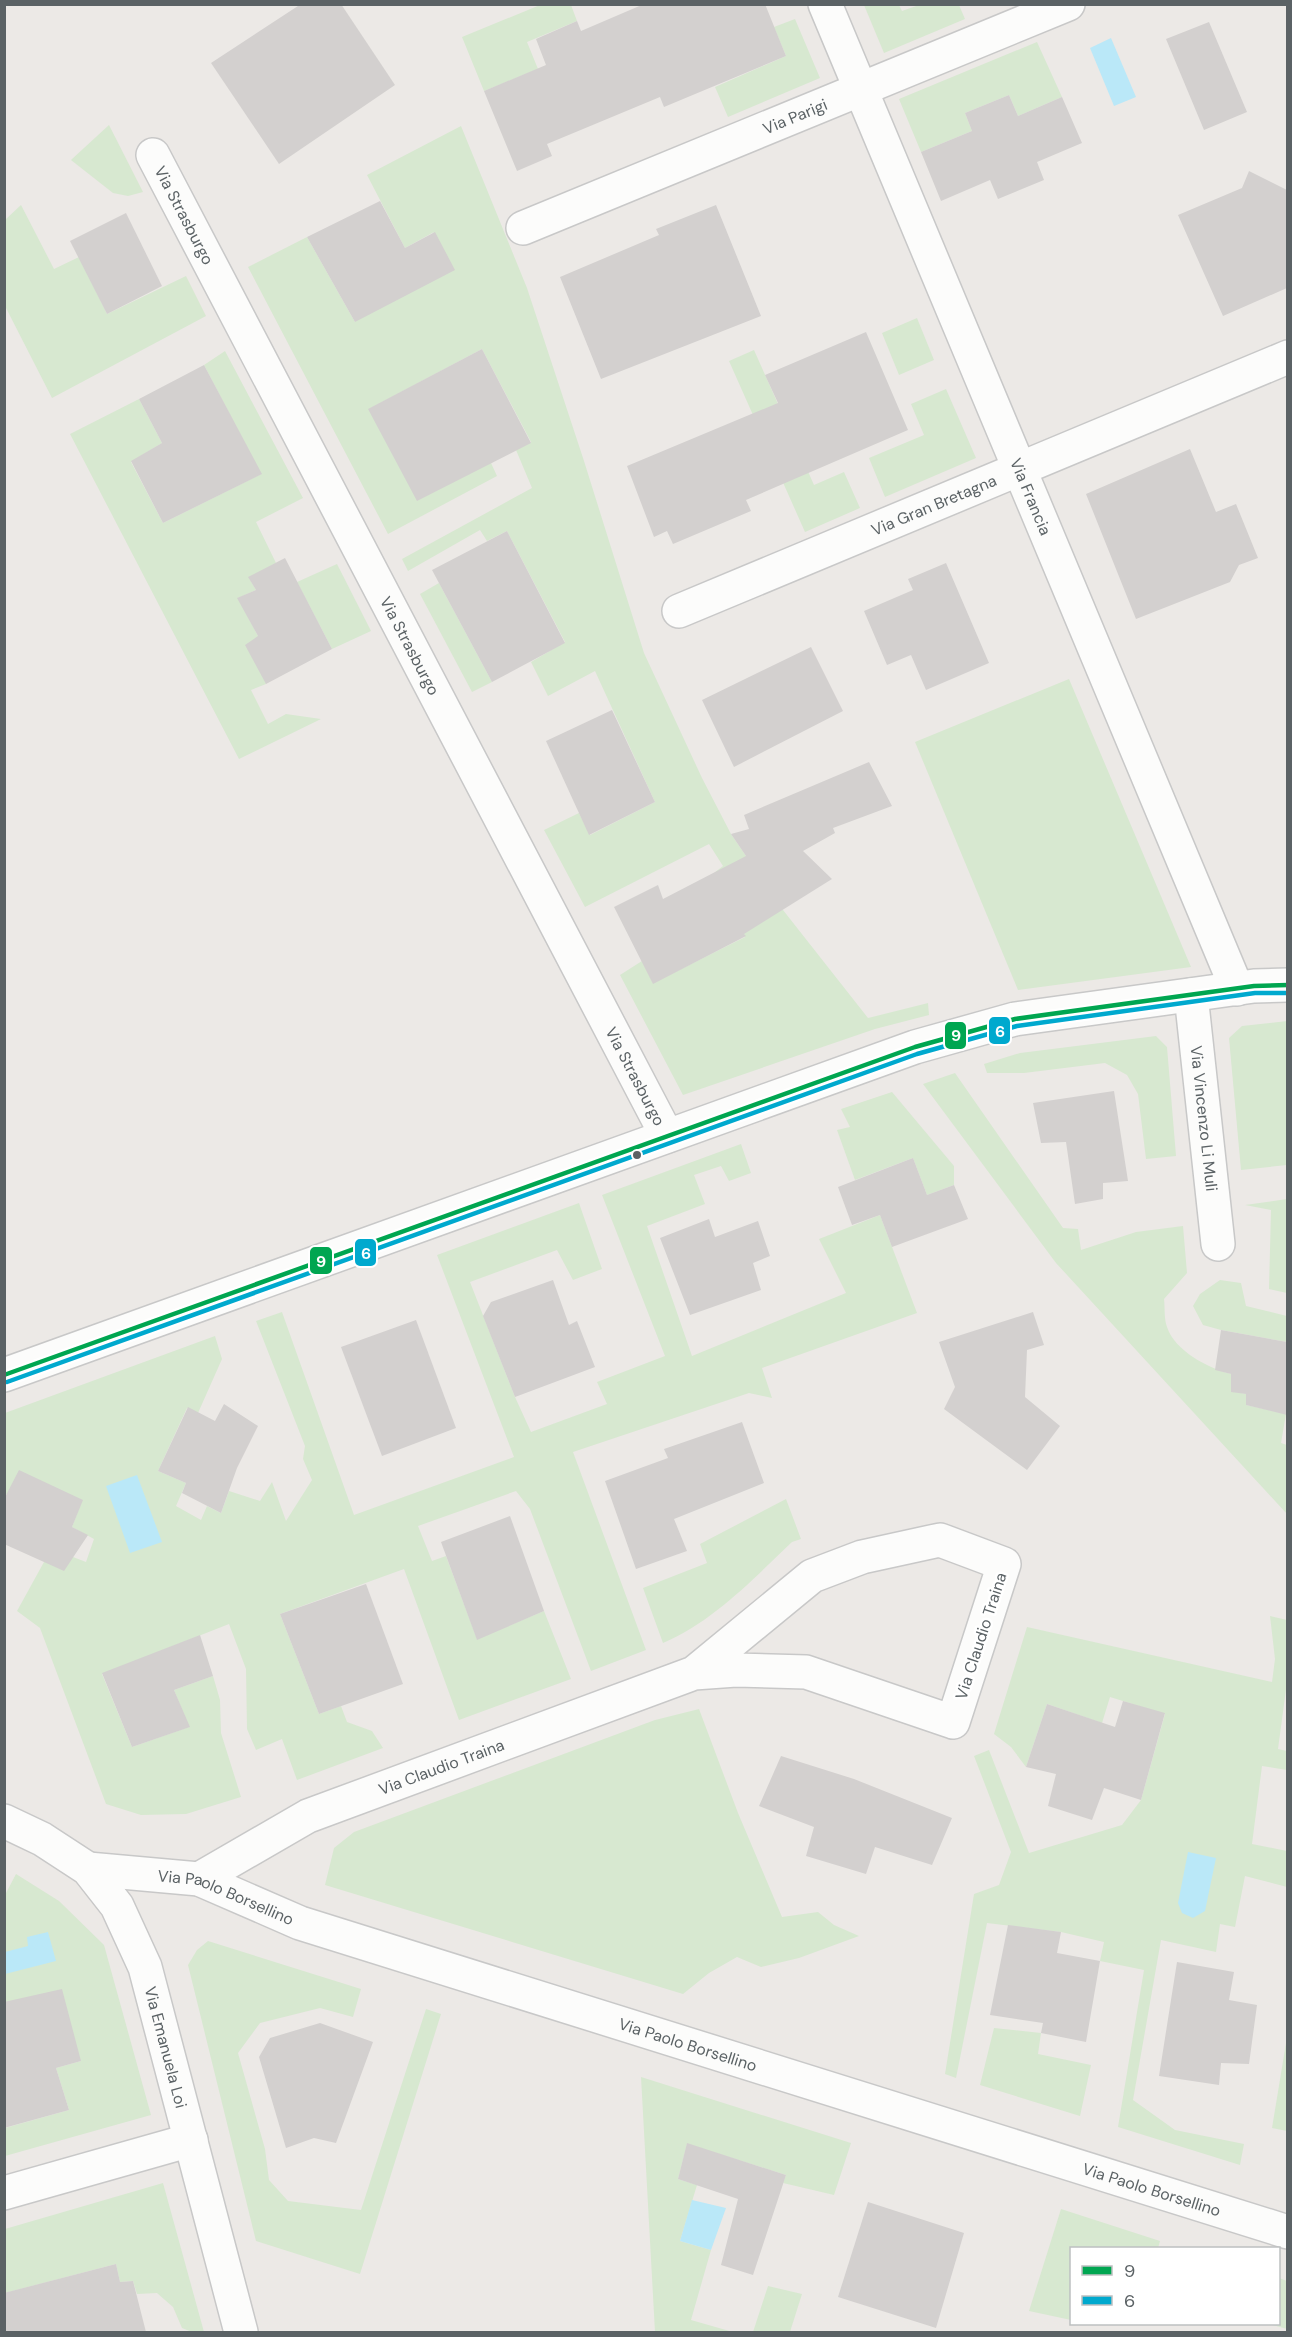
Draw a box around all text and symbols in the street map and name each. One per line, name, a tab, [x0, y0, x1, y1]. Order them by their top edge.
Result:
street label: Via Parigi	[760, 94, 830, 139]
street label: Via Strasburgo	[150, 162, 219, 268]
street label: Via Francia	[1006, 455, 1057, 538]
street label: Via Gran Bretagna	[868, 469, 999, 540]
street label: Via Strasburgo	[376, 593, 445, 699]
line badge: 6	[988, 1016, 1011, 1045]
line badge: 9	[944, 1021, 967, 1050]
text: 6	[995, 1021, 1005, 1042]
street label: Via Strasburgo	[601, 1023, 670, 1129]
text: 9	[951, 1025, 961, 1046]
street label: Via Vincenzo Li Muli	[1186, 1044, 1223, 1192]
unlabelled marker	[631, 1149, 643, 1161]
line badge: 6	[354, 1238, 377, 1267]
text: 6	[361, 1243, 371, 1264]
line badge: 9	[309, 1246, 333, 1275]
text: 9	[316, 1251, 326, 1272]
street label: Via Claudio Traina	[951, 1570, 1011, 1702]
street label: Via Claudio Traina	[375, 1734, 507, 1800]
street label: Via Paolo Borsellino	[157, 1865, 297, 1930]
street label: Via Emanuela Loi	[140, 1984, 192, 2110]
street label: Via Paolo Borsellino	[616, 2013, 760, 2076]
street label: Via Paolo Borsellino	[1080, 2158, 1224, 2221]
legend	[1070, 2247, 1280, 2325]
text: 9	[1124, 2259, 1135, 2283]
text: 6	[1124, 2289, 1135, 2313]

